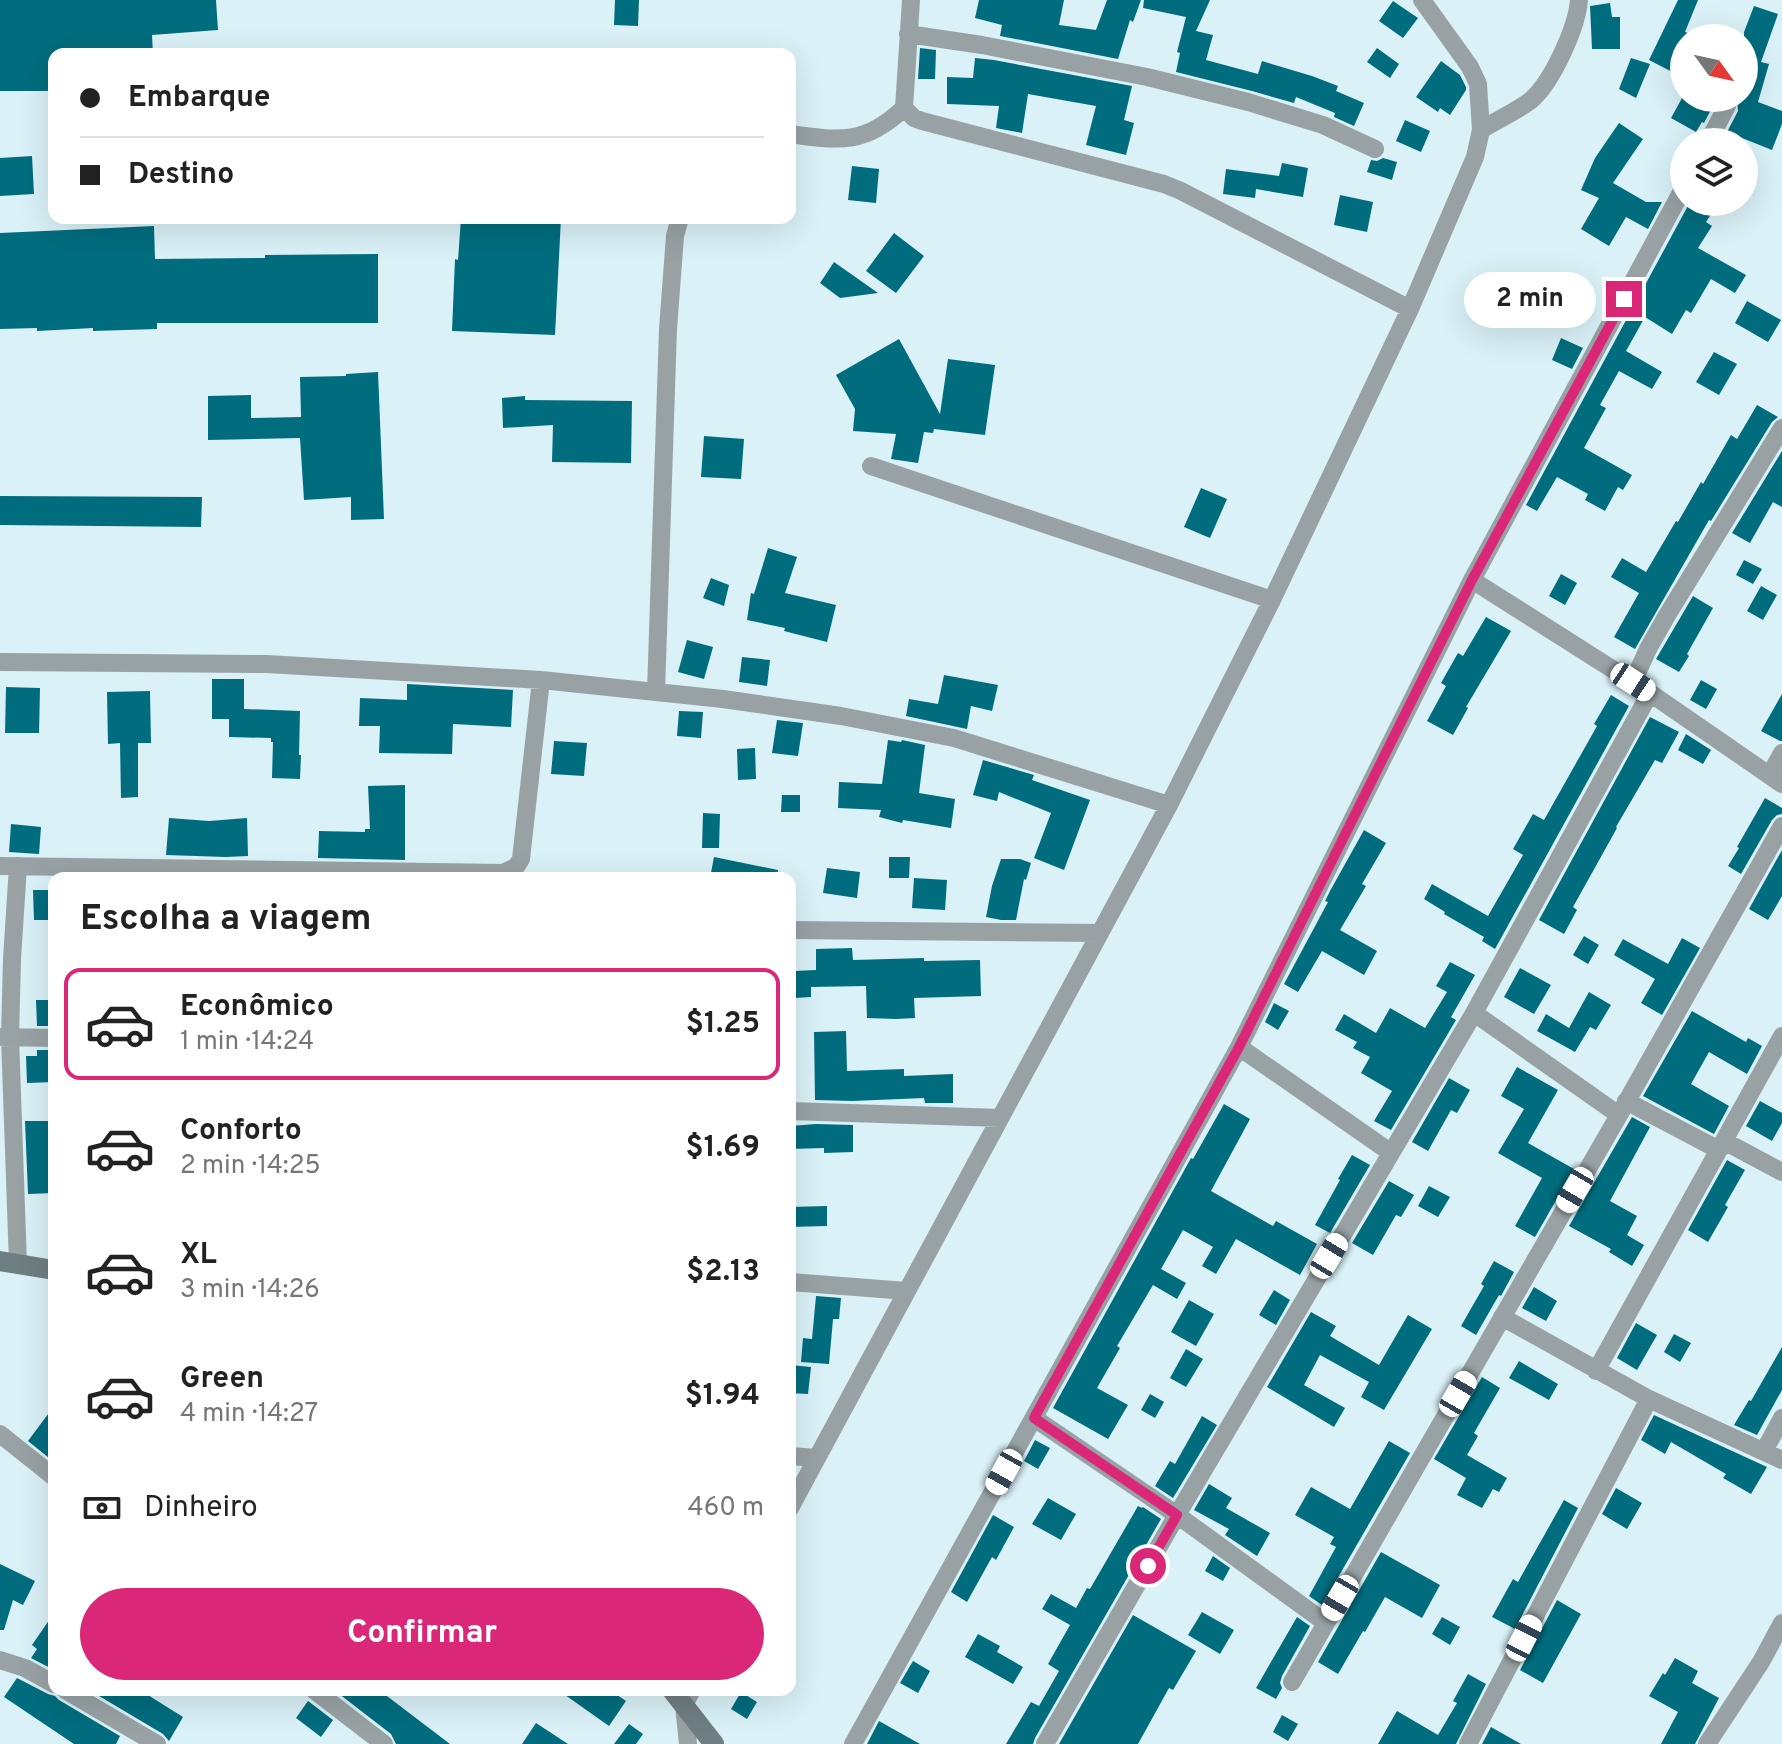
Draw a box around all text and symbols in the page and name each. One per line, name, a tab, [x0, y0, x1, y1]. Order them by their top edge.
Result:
north arrow	[1670, 24, 1758, 112]
map controls	[1670, 24, 1758, 216]
text: Embarque	[128, 80, 270, 117]
button: layers	[1670, 128, 1758, 216]
text: Destino	[128, 157, 234, 194]
callout: 2 min	[1464, 271, 1596, 327]
route end	[1606, 281, 1642, 317]
text: 2 min	[1496, 283, 1564, 316]
car	[1606, 659, 1660, 705]
text: Escolha a viagem	[80, 897, 372, 943]
icon: car	[84, 988, 156, 1060]
text: Econômico	[180, 989, 334, 1026]
text: $1.25	[686, 1006, 760, 1043]
text: 1 min · 14:24	[180, 1026, 314, 1059]
icon: car	[84, 1112, 156, 1184]
text: Conforto	[180, 1113, 302, 1150]
text: $1.69	[686, 1130, 760, 1167]
text: 2 min · 14:25	[180, 1150, 321, 1183]
car	[1553, 1163, 1597, 1217]
car	[1306, 1229, 1352, 1283]
icon: car	[84, 1236, 156, 1308]
text: XL	[180, 1237, 217, 1274]
text: $2.13	[686, 1254, 760, 1291]
text: 3 min · 14:26	[180, 1274, 320, 1307]
icon: car	[84, 1360, 156, 1432]
text: Green	[180, 1361, 264, 1398]
car	[1436, 1367, 1480, 1421]
text: $1.94	[685, 1378, 760, 1415]
text: 4 min · 14:27	[180, 1398, 318, 1431]
car	[982, 1445, 1026, 1499]
icon: cash	[80, 1486, 124, 1530]
text: Dinheiro	[144, 1490, 258, 1527]
text: 460 m	[688, 1492, 764, 1525]
route start	[1130, 1548, 1166, 1584]
car	[1318, 1571, 1362, 1625]
button: Confirmar	[80, 1588, 764, 1680]
car	[1502, 1611, 1546, 1665]

